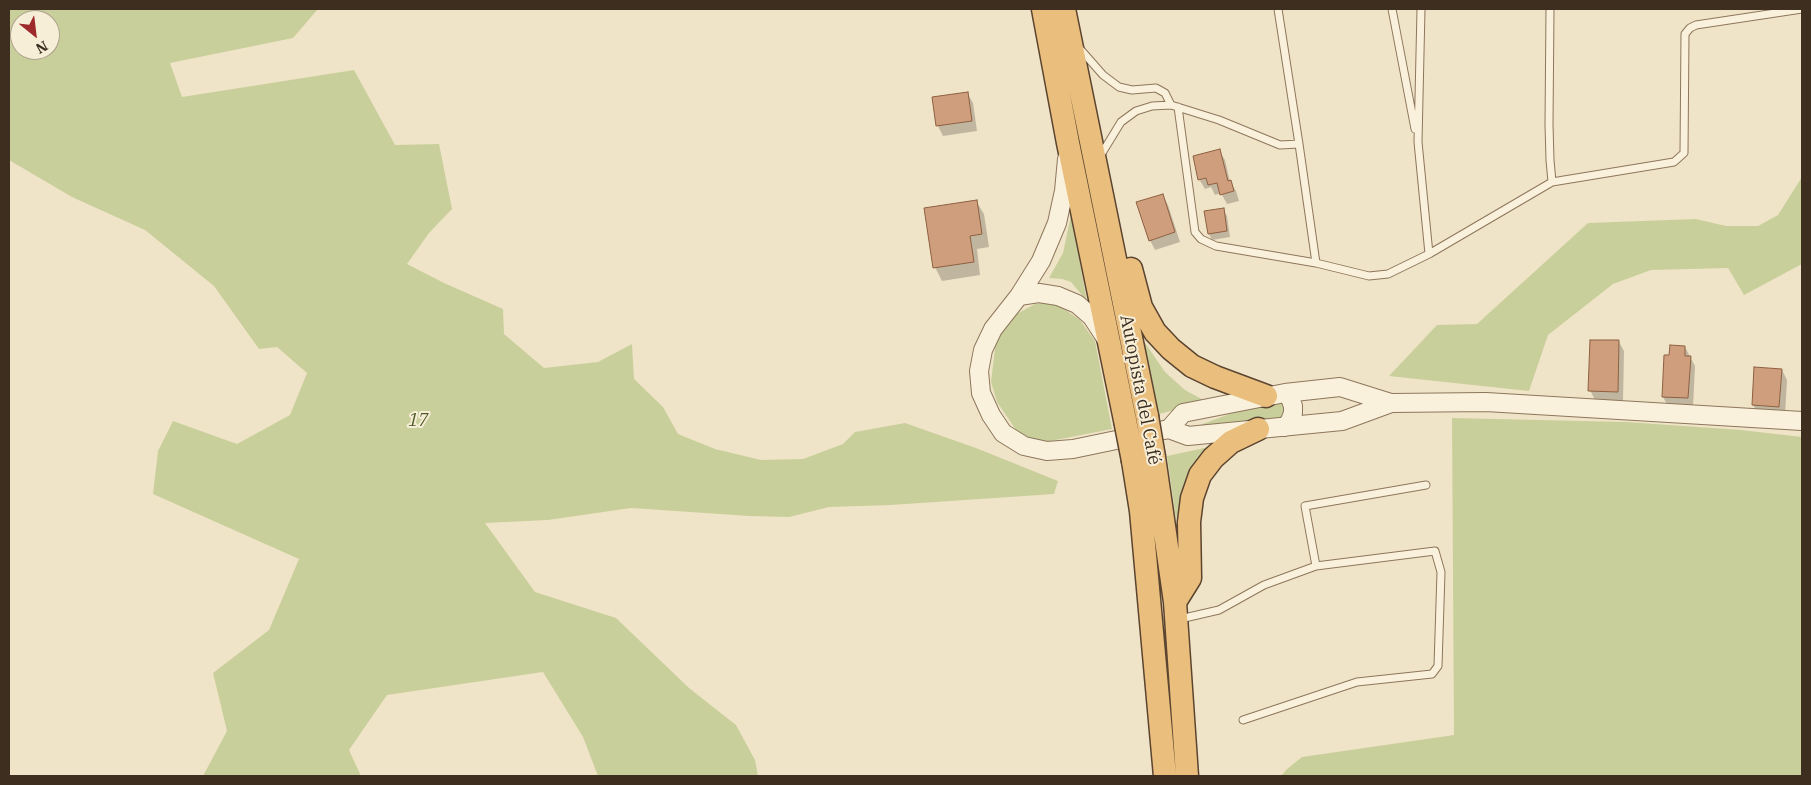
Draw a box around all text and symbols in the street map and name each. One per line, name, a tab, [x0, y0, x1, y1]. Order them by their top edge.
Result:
north arrow	[10, 10, 60, 60]
text: N	[33, 37, 51, 58]
street label: Autopista del Café	[1115, 313, 1165, 467]
park label: 17	[408, 410, 428, 432]

